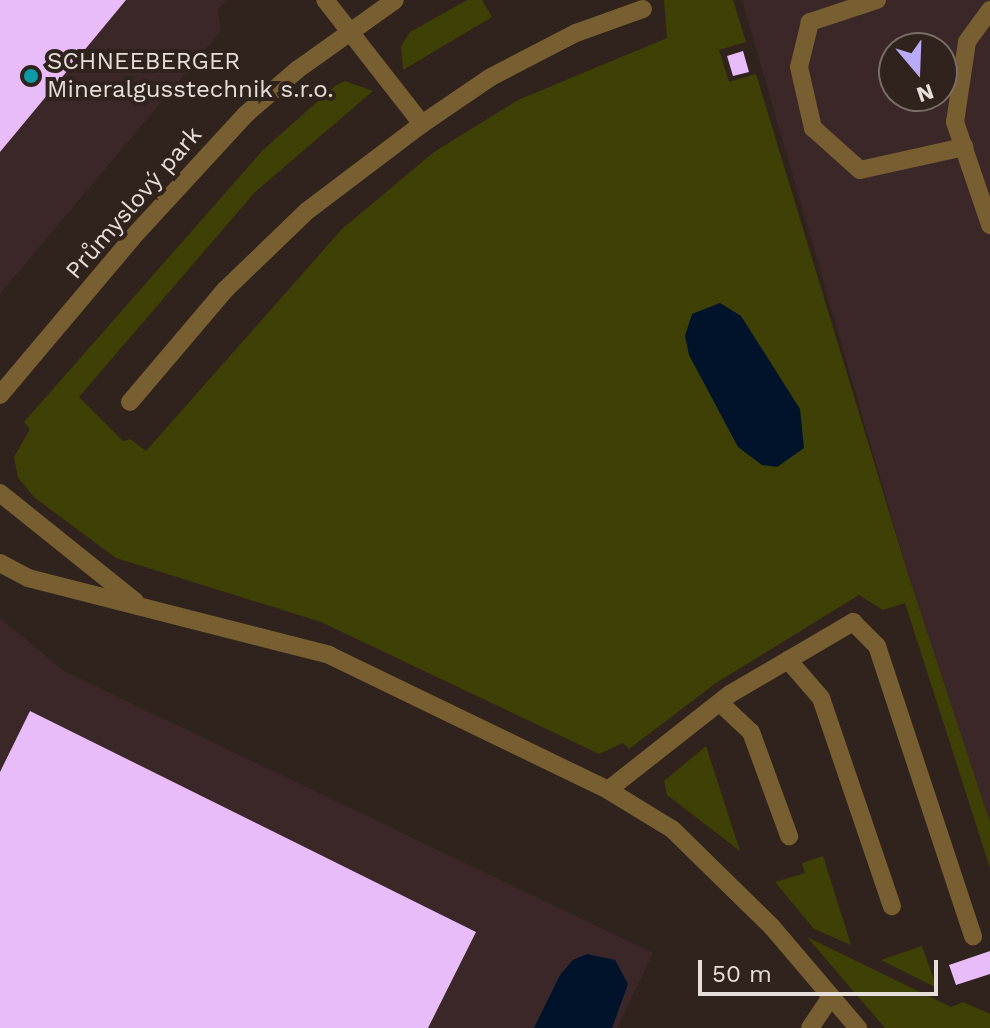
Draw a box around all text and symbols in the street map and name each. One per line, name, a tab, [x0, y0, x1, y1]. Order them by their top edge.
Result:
north arrow	[878, 32, 958, 112]
place label: SCHNEEBERGER Mineralgusstechnik s.r.o.	[47, 48, 334, 104]
marker: SCHNEEBERGER Mineralgusstechnik s.r.o.	[22, 67, 40, 85]
text: N	[914, 79, 937, 108]
street label: Průmyslový park	[60, 121, 208, 285]
scale bar	[702, 944, 942, 994]
text: 50 m	[712, 960, 772, 988]

